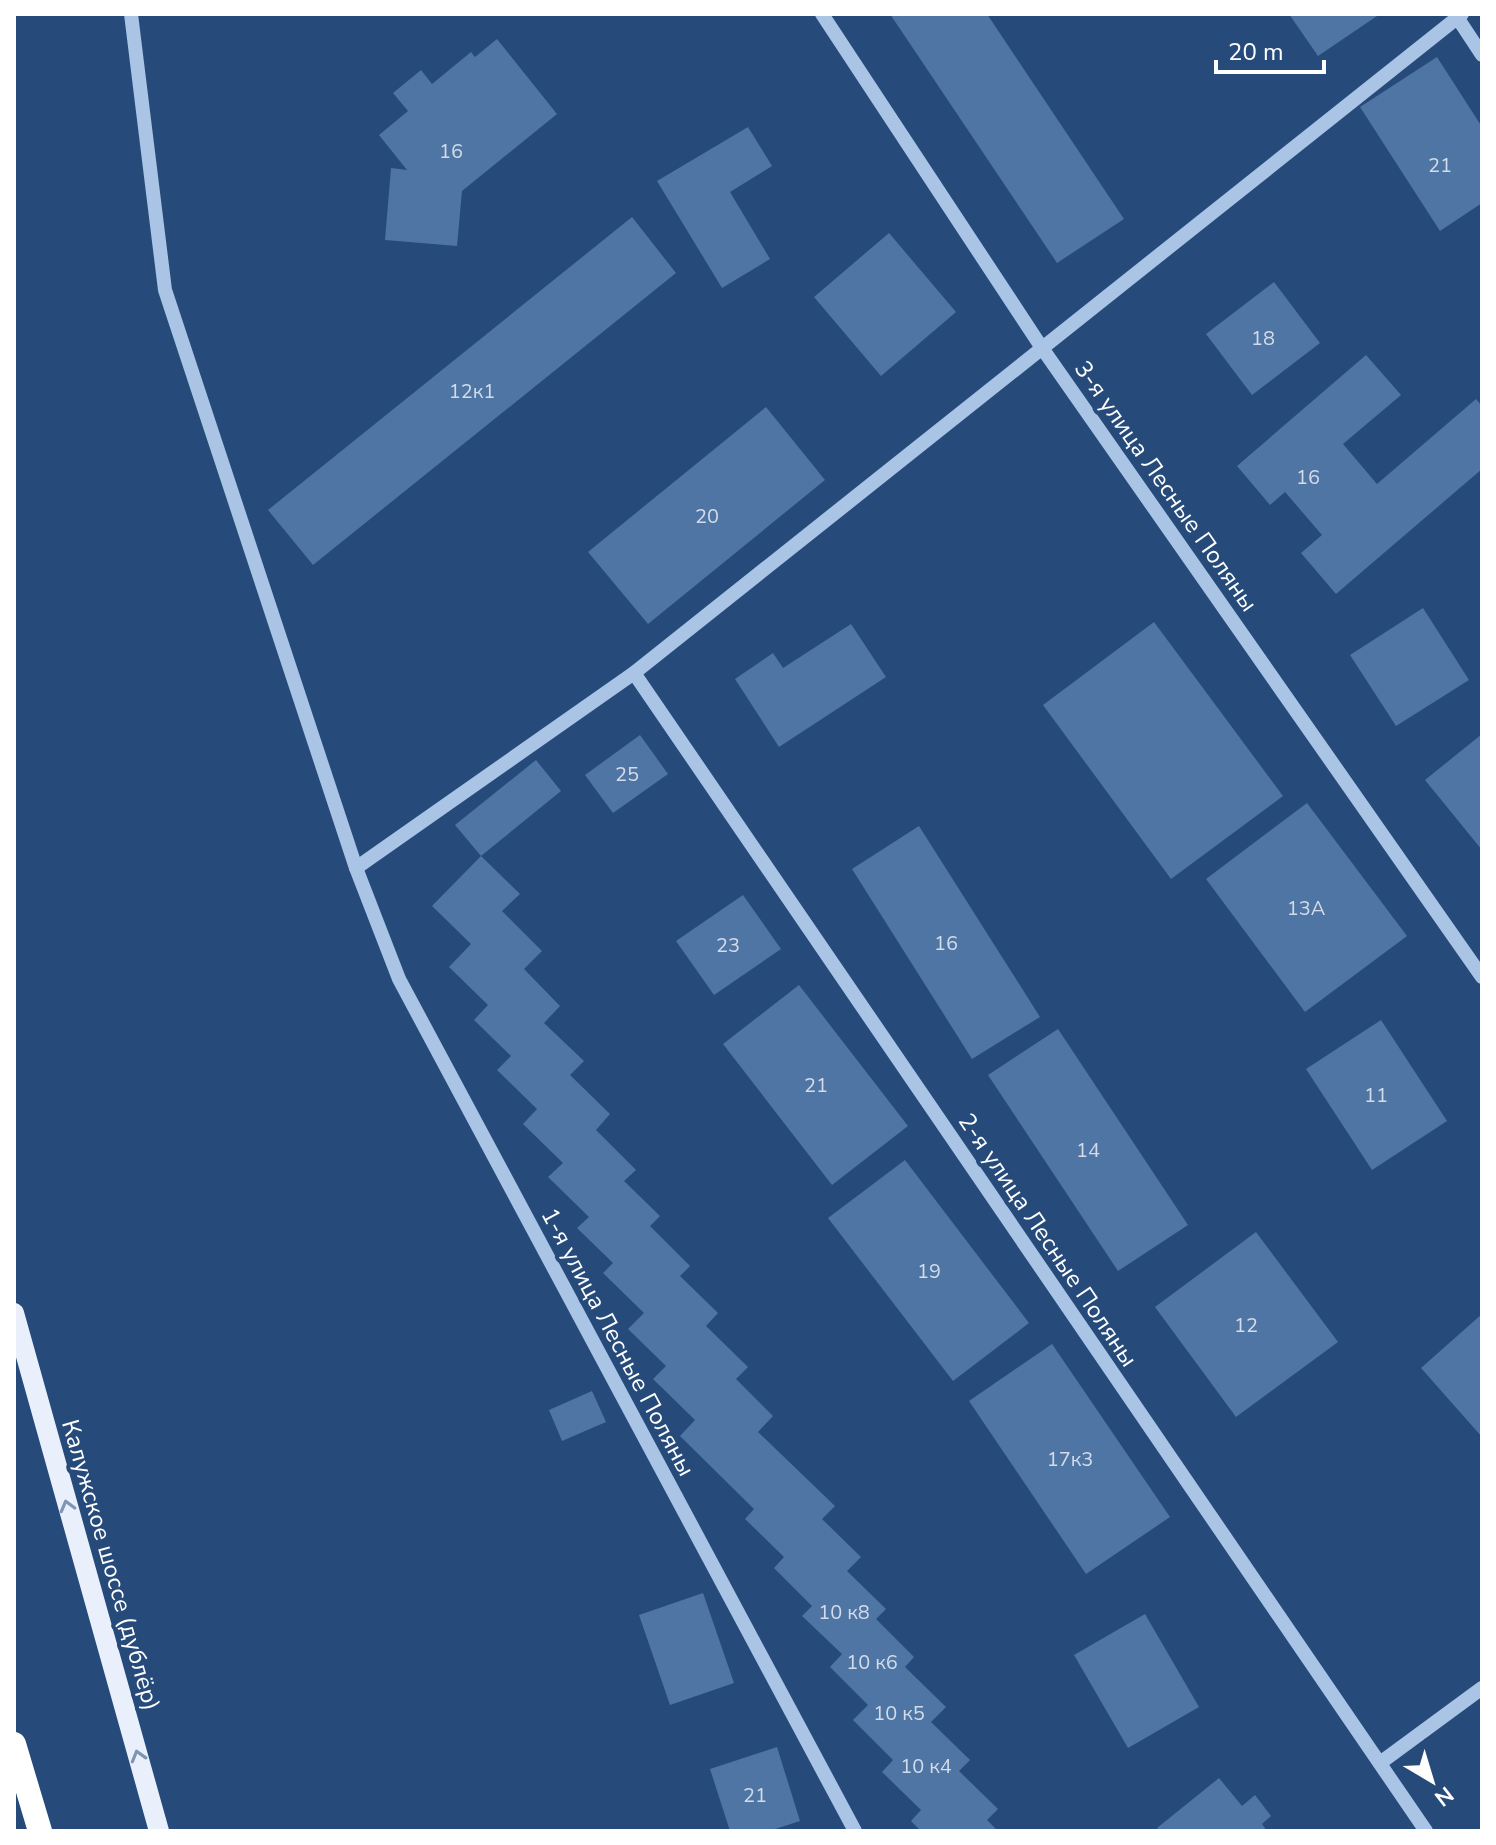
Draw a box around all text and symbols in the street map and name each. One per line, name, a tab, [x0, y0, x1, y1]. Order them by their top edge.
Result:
scale bar	[1216, 24, 1324, 74]
text: 20 m	[1228, 36, 1284, 68]
house number: 16	[439, 138, 463, 165]
house number: 21	[1428, 152, 1452, 179]
house number: 18	[1251, 325, 1275, 352]
street label: 3-я улица Лесные Поляны	[1067, 354, 1265, 618]
house number: 12к1	[449, 378, 495, 405]
house number: 16	[1296, 464, 1320, 491]
house number: 20	[695, 503, 719, 530]
house number: 25	[615, 761, 639, 788]
house number: 13А	[1287, 895, 1326, 922]
house number: 16	[934, 930, 958, 957]
house number: 23	[716, 932, 740, 959]
house number: 21	[804, 1072, 828, 1099]
house number: 11	[1364, 1082, 1388, 1109]
street label: 2-я улица Лесные Поляны	[951, 1107, 1145, 1373]
house number: 14	[1076, 1137, 1100, 1164]
street label: 1-я улица Лесные Поляны	[534, 1202, 702, 1482]
house number: 19	[917, 1258, 941, 1285]
house number: 12	[1234, 1312, 1258, 1339]
street label: Калужское шоссе (дублёр)	[54, 1416, 168, 1714]
house number: 17к3	[1047, 1446, 1093, 1473]
one-way arrow	[59, 1499, 76, 1513]
house number: 10 к8	[818, 1599, 870, 1626]
house number: 10 к6	[846, 1649, 898, 1676]
house number: 10 к5	[873, 1700, 925, 1727]
north arrow	[1392, 1741, 1472, 1821]
one-way arrow	[131, 1750, 147, 1764]
house number: 10 к4	[900, 1753, 952, 1780]
text: N	[1428, 1779, 1459, 1813]
house number: 21	[743, 1782, 767, 1809]

